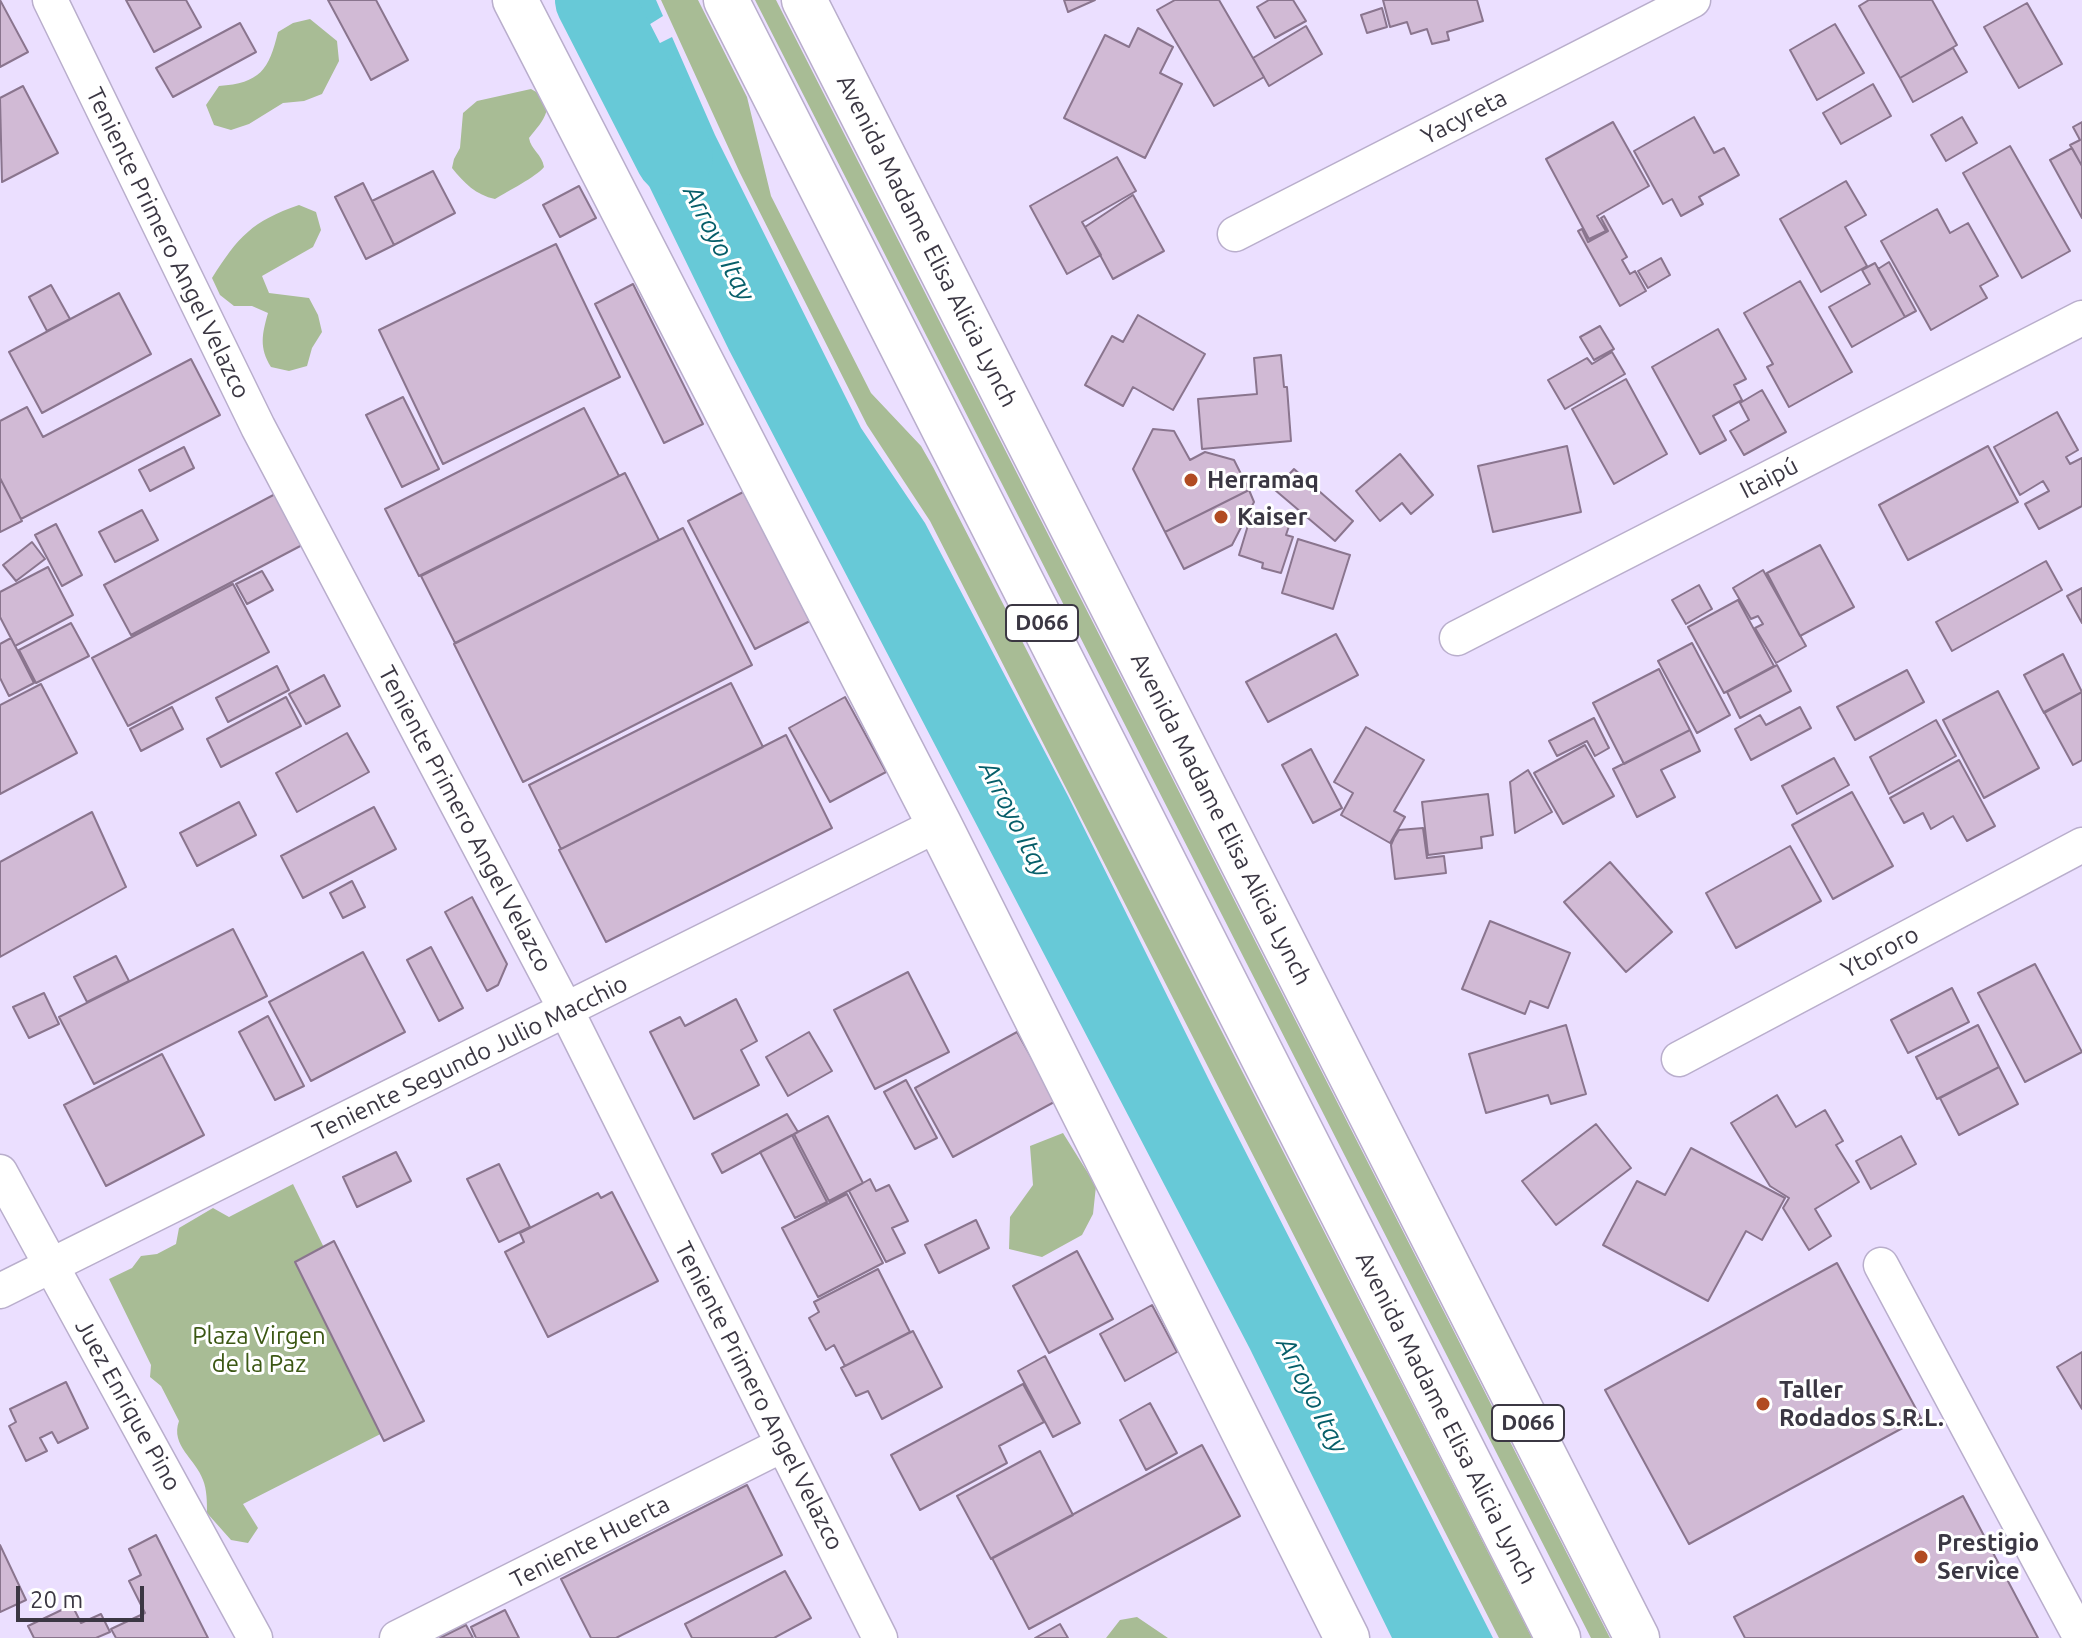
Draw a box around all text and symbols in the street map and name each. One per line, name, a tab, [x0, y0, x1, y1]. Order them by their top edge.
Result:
street label: Avenida Madame Elisa Alicia Lynch	[830, 70, 1024, 412]
street label: Teniente Primero Angel Velazco	[80, 83, 256, 403]
street label: Yacyreta	[1416, 83, 1512, 151]
water label: Arroyo Itay	[677, 180, 761, 306]
street label: Itaipú	[1735, 451, 1803, 505]
place label: Herramaq	[1207, 466, 1319, 494]
marker: Herramaq	[1182, 471, 1200, 489]
place label: Kaiser	[1237, 503, 1307, 531]
marker: Kaiser	[1212, 508, 1230, 526]
road number: D066	[1006, 605, 1078, 641]
street label: Avenida Madame Elisa Alicia Lynch	[1124, 648, 1318, 990]
street label: Teniente Primero Angel Velazco	[372, 661, 558, 977]
water label: Arroyo Itay	[973, 756, 1057, 882]
street label: Ytororo	[1836, 920, 1924, 984]
street label: Teniente Segundo Julio Macchio	[308, 969, 632, 1147]
street label: Teniente Primero Angel Velazco	[668, 1237, 850, 1555]
street label: Avenida Madame Elisa Alicia Lynch	[1349, 1247, 1543, 1589]
street label: Juez Enrique Pino	[69, 1314, 187, 1496]
park label: Plaza Virgen de la Paz	[192, 1322, 326, 1378]
water label: Arroyo Itay	[1270, 1332, 1354, 1458]
place label: Taller Rodados S.R.L.	[1779, 1376, 1944, 1432]
marker: Taller Rodados S.R.L.	[1754, 1395, 1772, 1413]
road number: D066	[1492, 1405, 1564, 1441]
street label: Teniente Huerta	[506, 1490, 674, 1594]
place label: Prestigio Service	[1937, 1529, 2039, 1585]
marker: Prestigio Service	[1912, 1548, 1930, 1566]
scale bar	[20, 1570, 148, 1620]
text: 20 m	[30, 1586, 83, 1613]

